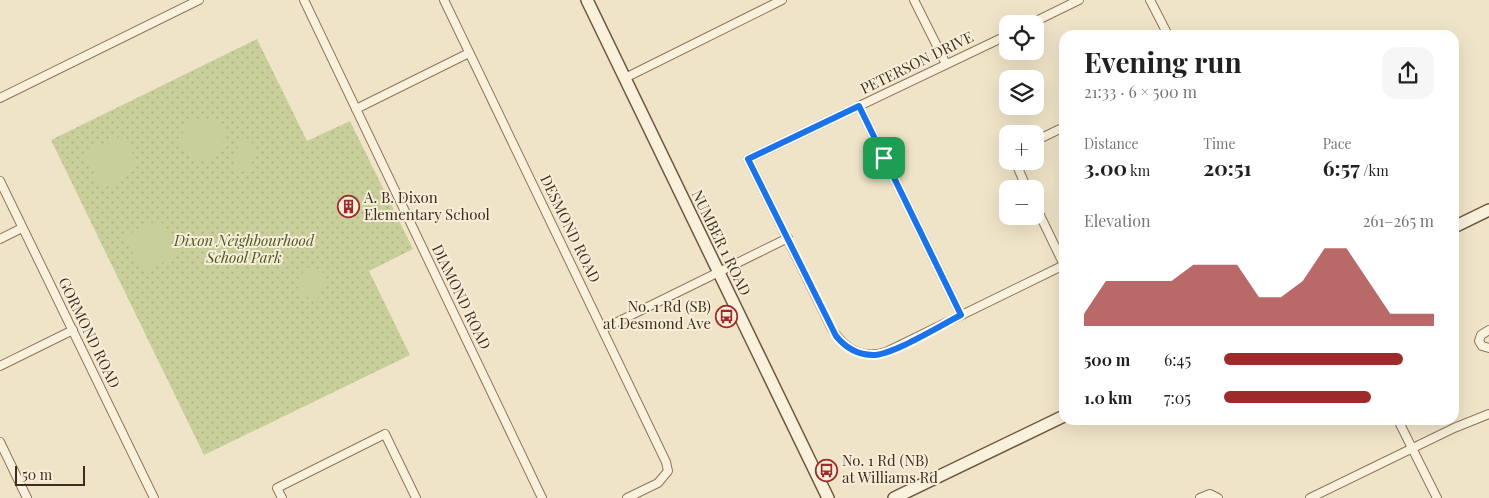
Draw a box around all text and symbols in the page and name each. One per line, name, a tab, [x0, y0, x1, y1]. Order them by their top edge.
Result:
map controls	[999, 15, 1044, 225]
button: locate	[999, 15, 1044, 60]
street label: PETERSON DRIVE	[857, 26, 976, 98]
text: Evening run	[1084, 43, 1242, 80]
button: share	[1382, 47, 1434, 99]
button: layers	[999, 70, 1044, 115]
text: 21:33 · 6 × 500 m	[1084, 81, 1197, 102]
button: +	[999, 125, 1044, 170]
text: Distance	[1084, 134, 1139, 153]
text: Time	[1203, 134, 1236, 153]
text: Pace	[1323, 134, 1352, 153]
pin	[863, 137, 905, 179]
icon: arrive	[870, 144, 898, 172]
text: 3.00	[1084, 153, 1127, 181]
text: 20:51	[1203, 153, 1252, 181]
text: 6:57	[1323, 153, 1360, 181]
text: km	[1127, 161, 1150, 180]
text: /km	[1360, 161, 1389, 180]
street label: DESMOND ROAD	[536, 171, 606, 286]
button: −	[999, 180, 1044, 225]
street label: NUMBER 1 ROAD	[688, 186, 756, 299]
place label: A. B. Dixon Elementary School	[363, 187, 490, 224]
building icon: A. B. Dixon Elementary School	[336, 195, 360, 219]
text: Elevation	[1084, 210, 1151, 231]
text: 261–265 m	[1363, 210, 1434, 231]
park label: Dixon Neighbourhood School Park	[173, 230, 315, 267]
street label: DIAMOND ROAD	[428, 241, 496, 353]
street label: GORMOND ROAD	[54, 274, 125, 391]
place label: No. 1 Rd (SB) at Desmond Ave	[603, 296, 711, 333]
bus stop icon: No. 1 Rd (SB) at Desmond Ave	[715, 304, 739, 328]
text: 500 m	[1084, 349, 1130, 370]
text: 6:45	[1164, 349, 1191, 370]
text: 1.0 km	[1084, 387, 1132, 408]
text: 7:05	[1164, 387, 1191, 408]
place label: No. 1 Rd (NB) at Williams Rd	[842, 450, 938, 487]
bus stop icon: No. 1 Rd (NB) at Williams Rd	[814, 458, 838, 482]
scale bar	[15, 463, 85, 486]
text: 50 m	[22, 465, 52, 484]

